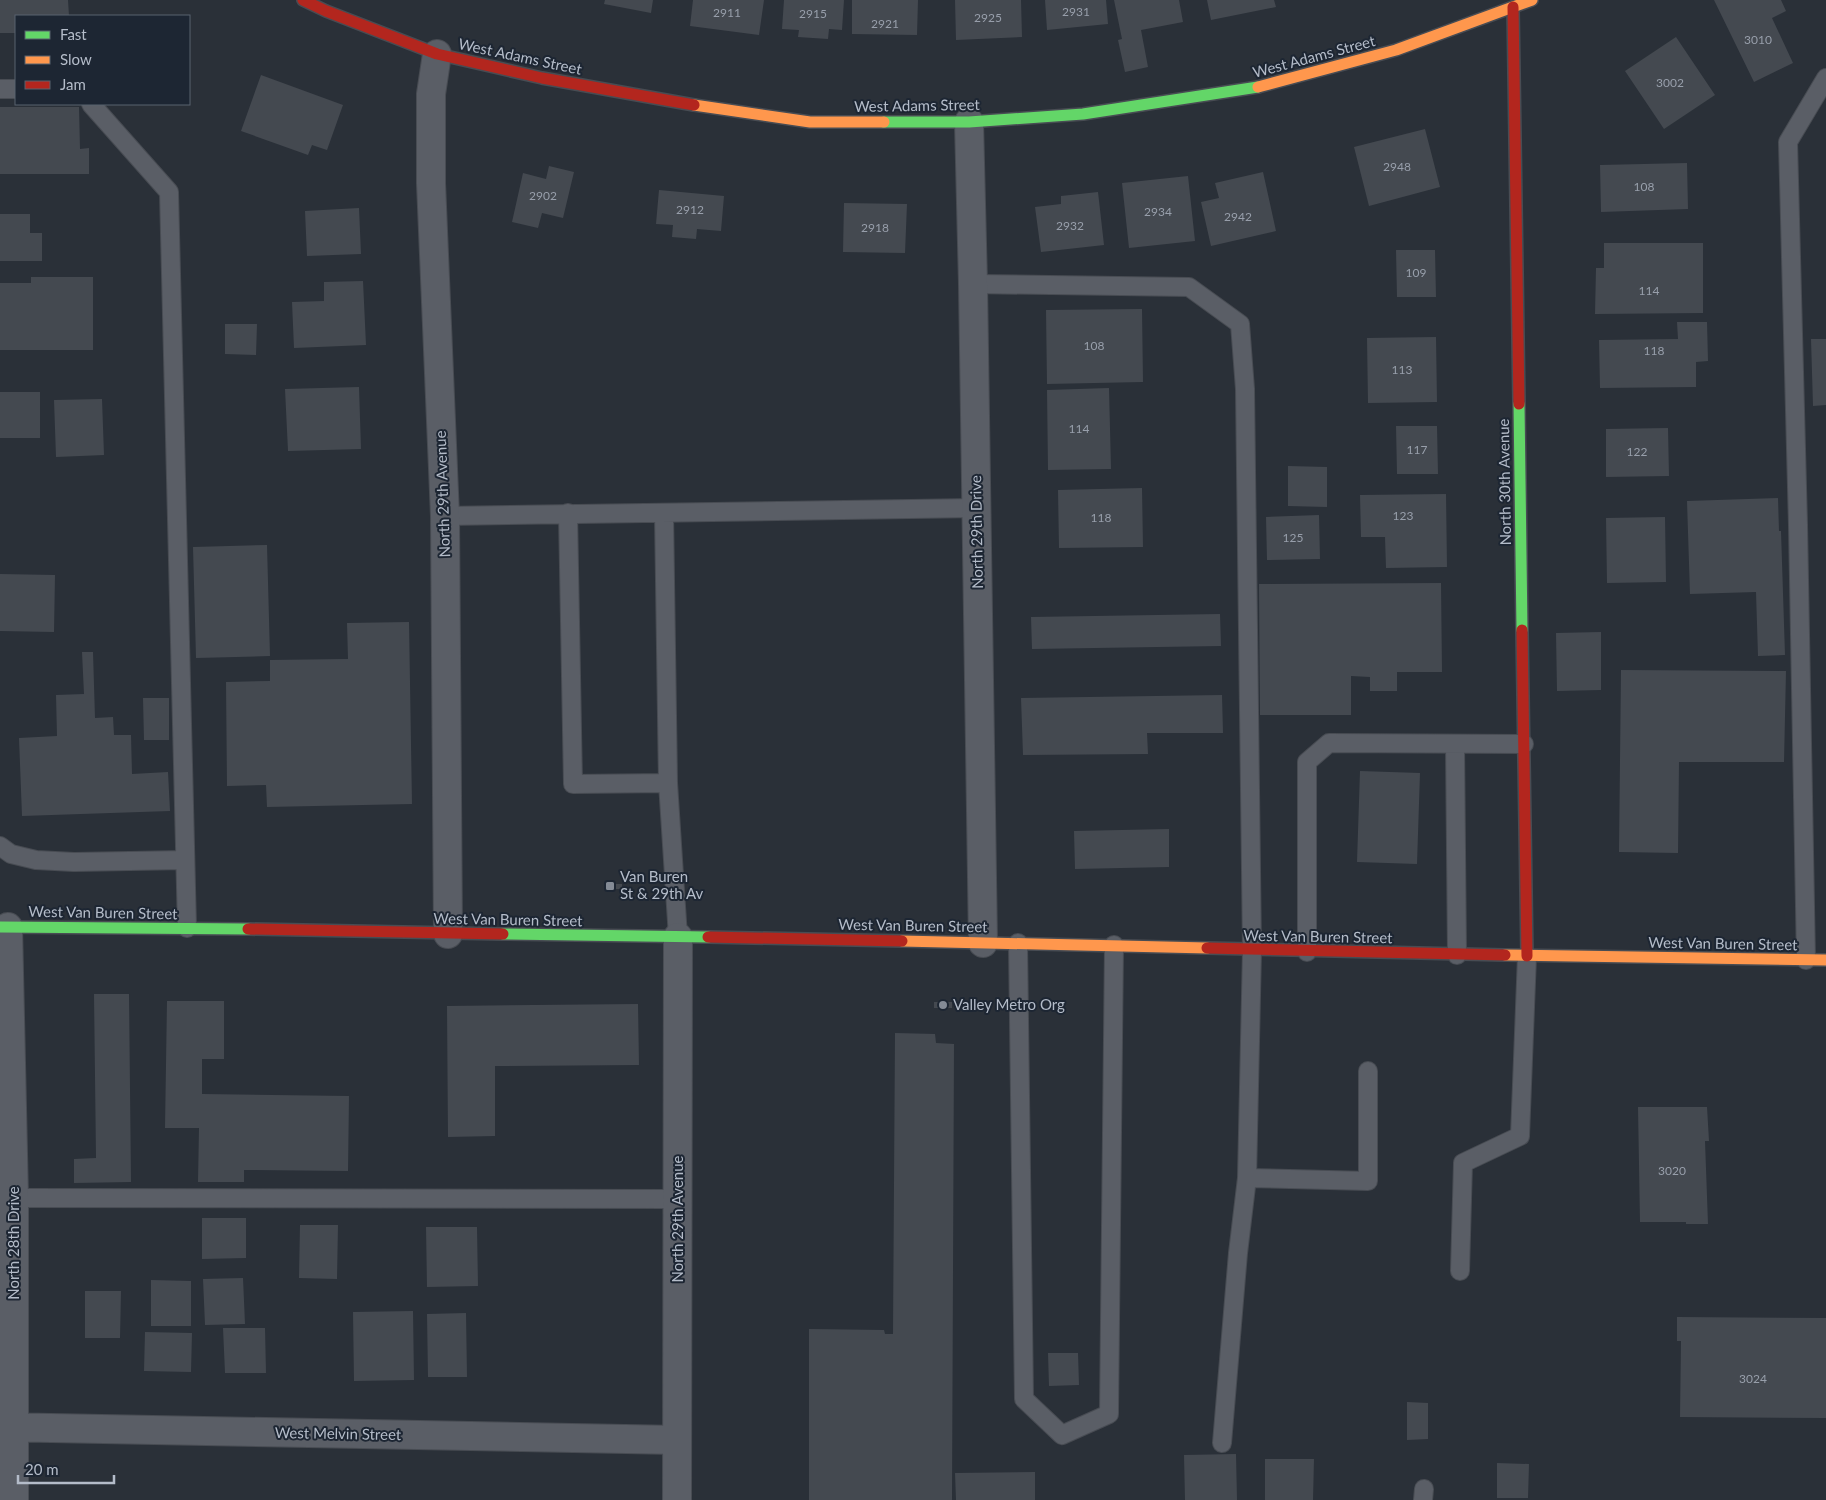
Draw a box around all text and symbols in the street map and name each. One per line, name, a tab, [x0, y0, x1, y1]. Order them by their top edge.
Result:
house number: 2931	[1062, 4, 1090, 19]
house number: 2911	[713, 5, 741, 20]
house number: 2915	[799, 6, 827, 21]
house number: 2925	[974, 10, 1002, 25]
legend	[15, 15, 190, 105]
house number: 2921	[871, 16, 899, 31]
text: Fast	[60, 25, 87, 43]
street label: West Adams Street	[1251, 31, 1377, 81]
house number: 3010	[1744, 32, 1772, 47]
street label: West Adams Street	[457, 34, 584, 78]
text: Slow	[60, 50, 92, 68]
text: Jam	[60, 75, 86, 93]
house number: 3002	[1656, 75, 1684, 90]
street label: West Adams Street	[854, 95, 981, 115]
house number: 2948	[1383, 159, 1411, 174]
house number: 108	[1634, 179, 1654, 194]
house number: 2902	[529, 188, 557, 203]
house number: 2912	[676, 202, 704, 217]
house number: 2934	[1144, 204, 1172, 219]
house number: 2942	[1224, 209, 1252, 224]
house number: 2932	[1056, 218, 1084, 233]
house number: 2918	[861, 220, 889, 235]
house number: 109	[1406, 265, 1426, 280]
house number: 114	[1639, 283, 1659, 298]
house number: 108	[1084, 338, 1104, 353]
house number: 118	[1644, 343, 1664, 358]
house number: 113	[1392, 362, 1412, 377]
street label: North 30th Avenue	[1494, 418, 1514, 546]
house number: 114	[1069, 421, 1089, 436]
street label: North 29th Avenue	[431, 430, 453, 558]
house number: 117	[1407, 442, 1427, 457]
house number: 122	[1627, 444, 1647, 459]
street label: North 29th Drive	[966, 475, 986, 589]
house number: 123	[1393, 508, 1413, 523]
house number: 118	[1091, 510, 1111, 525]
house number: 125	[1283, 530, 1303, 545]
place label: Van Buren St & 29th Av	[620, 867, 704, 902]
marker: Van Buren St & 29th Av	[604, 880, 616, 892]
street label: West Van Buren Street	[28, 902, 178, 922]
street label: West Van Buren Street	[433, 909, 583, 929]
street label: West Van Buren Street	[838, 915, 988, 935]
street label: West Van Buren Street	[1243, 926, 1393, 946]
street label: West Van Buren Street	[1648, 933, 1798, 953]
place label: Valley Metro Org	[953, 995, 1065, 1013]
marker: Valley Metro Org	[937, 999, 949, 1011]
street label: North 29th Avenue	[668, 1155, 686, 1282]
house number: 3020	[1658, 1163, 1686, 1178]
street label: North 28th Drive	[4, 1186, 22, 1300]
house number: 3024	[1739, 1371, 1767, 1386]
street label: West Melvin Street	[275, 1423, 402, 1443]
scale bar	[18, 1452, 114, 1484]
text: 20 m	[25, 1460, 59, 1478]

